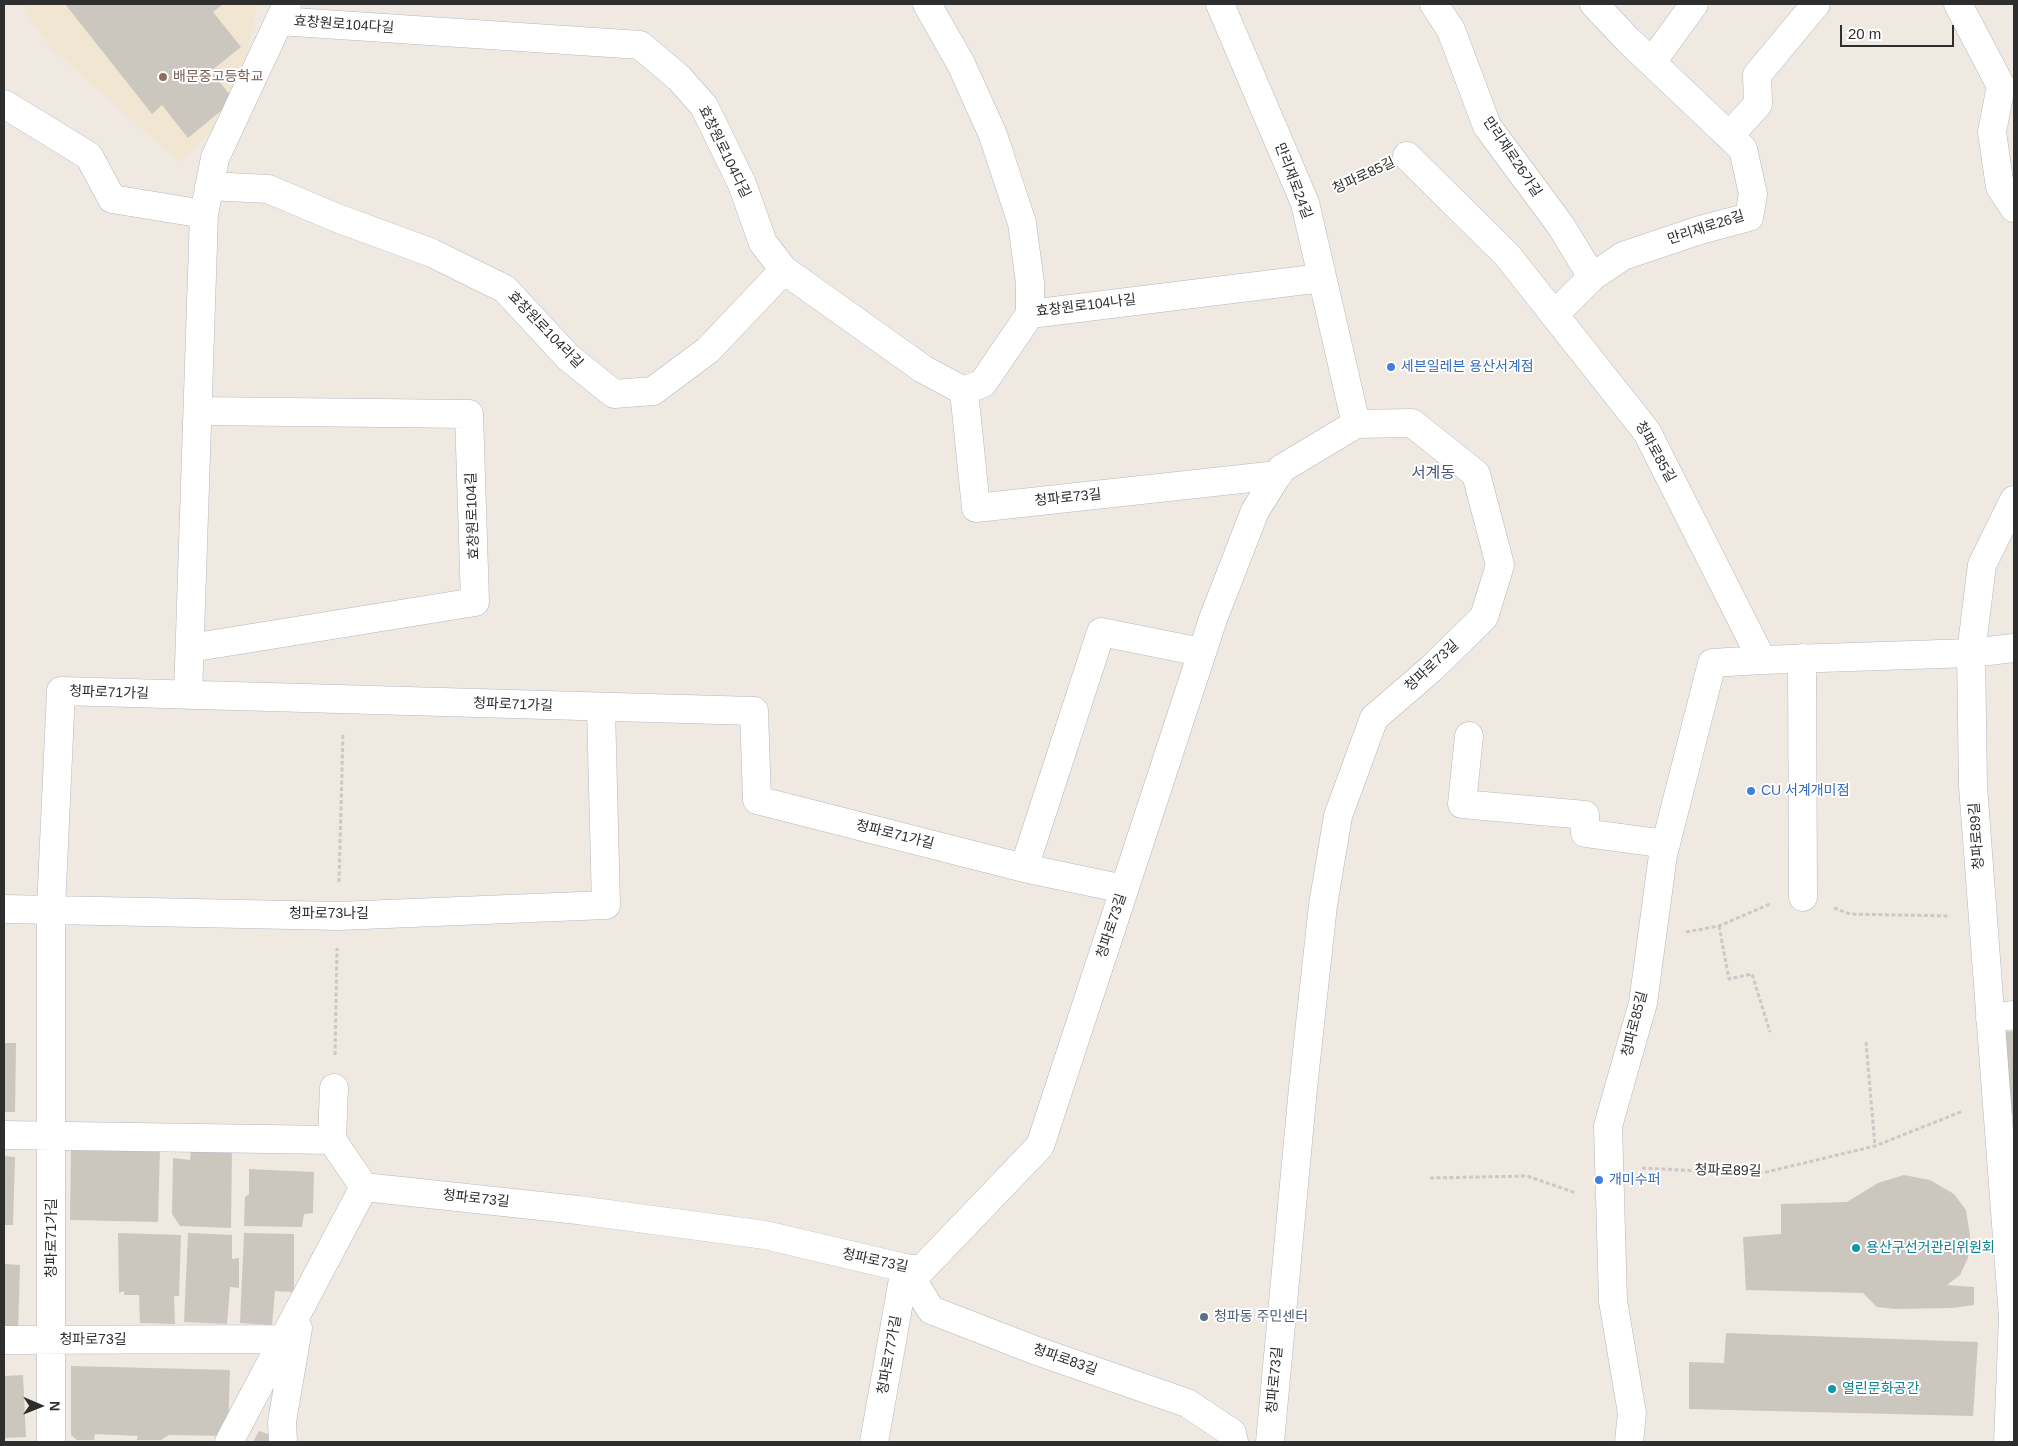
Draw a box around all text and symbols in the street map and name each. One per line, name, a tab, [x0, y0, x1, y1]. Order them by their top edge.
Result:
street label: 효창원로104다길	[293, 13, 395, 37]
scale bar	[1843, 15, 1957, 47]
text: 20 m	[1848, 25, 1881, 42]
place label: 배문중고등학교	[173, 69, 263, 85]
marker: 배문중고등학교	[157, 71, 169, 83]
street label: 효창원로104다길	[694, 103, 754, 201]
street label: 만리재로26가길	[1479, 114, 1545, 200]
street label: 만리재로24길	[1271, 141, 1315, 221]
street label: 청파로85길	[1330, 154, 1398, 198]
street label: 만리재로26길	[1665, 208, 1747, 248]
street label: 효창원로104라길	[504, 288, 586, 372]
street label: 효창원로104나길	[1035, 292, 1137, 320]
place label: 세븐일레븐 용산서계점	[1401, 359, 1534, 375]
marker: 세븐일레븐 용산서계점	[1385, 361, 1397, 373]
street label: 청파로85길	[1631, 419, 1679, 485]
district label: 서계동	[1411, 464, 1455, 484]
street label: 효창원로104길	[463, 472, 483, 560]
street label: 청파로73길	[1034, 486, 1102, 510]
street label: 청파로73길	[1402, 637, 1462, 695]
street label: 청파로71가길	[69, 683, 149, 703]
street label: 청파로71가길	[473, 695, 553, 715]
place label: CU 서계개미점	[1761, 783, 1850, 799]
marker: CU 서계개미점	[1745, 785, 1757, 797]
street label: 청파로89길	[1966, 802, 1988, 870]
street label: 청파로71가길	[854, 817, 936, 853]
street label: 청파로73길	[1094, 892, 1130, 960]
street label: 청파로73나길	[289, 906, 369, 922]
street label: 청파로85길	[1619, 989, 1651, 1059]
street label: 청파로89길	[1694, 1162, 1762, 1180]
place label: 개미수퍼	[1609, 1172, 1661, 1188]
marker: 개미수퍼	[1593, 1174, 1605, 1186]
street label: 청파로73길	[442, 1187, 510, 1211]
street label: 청파로71가길	[44, 1198, 60, 1278]
place label: 용산구선거관리위원회	[1866, 1240, 1995, 1256]
marker: 용산구선거관리위원회	[1850, 1242, 1862, 1254]
street label: 청파로73길	[840, 1246, 910, 1276]
place label: 청파동 주민센터	[1214, 1309, 1308, 1325]
marker: 청파동 주민센터	[1198, 1311, 1210, 1323]
street label: 청파로77가길	[875, 1314, 905, 1396]
street label: 청파로73길	[59, 1332, 127, 1348]
street label: 청파로83길	[1031, 1341, 1099, 1379]
street label: 청파로73길	[1264, 1346, 1286, 1414]
north arrow	[15, 1381, 65, 1431]
place label: 열린문화공간	[1842, 1381, 1919, 1397]
marker: 열린문화공간	[1826, 1383, 1838, 1395]
text: N	[47, 1401, 63, 1411]

